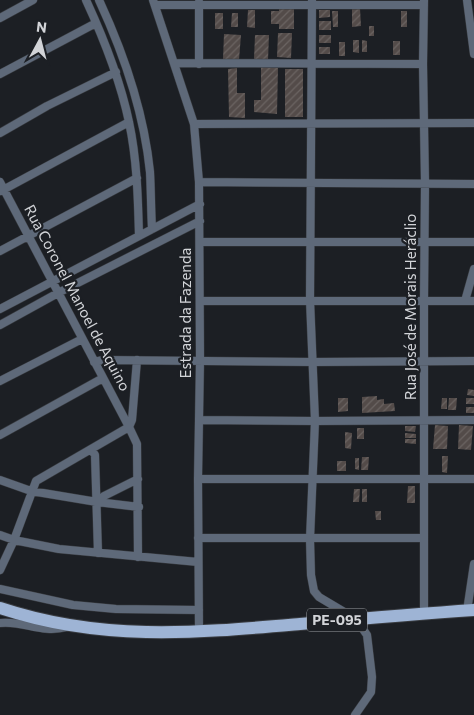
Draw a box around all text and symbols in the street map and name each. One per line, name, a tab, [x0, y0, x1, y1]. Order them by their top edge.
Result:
north arrow	[15, 15, 65, 65]
text: N	[35, 18, 48, 36]
street label: Rua Coronel Manoel de Aquino	[21, 201, 135, 394]
street label: Rua José de Morais Heráclio	[401, 214, 419, 400]
street label: Estrada da Fazenda	[176, 248, 194, 378]
road number: PE-095	[307, 608, 367, 632]

